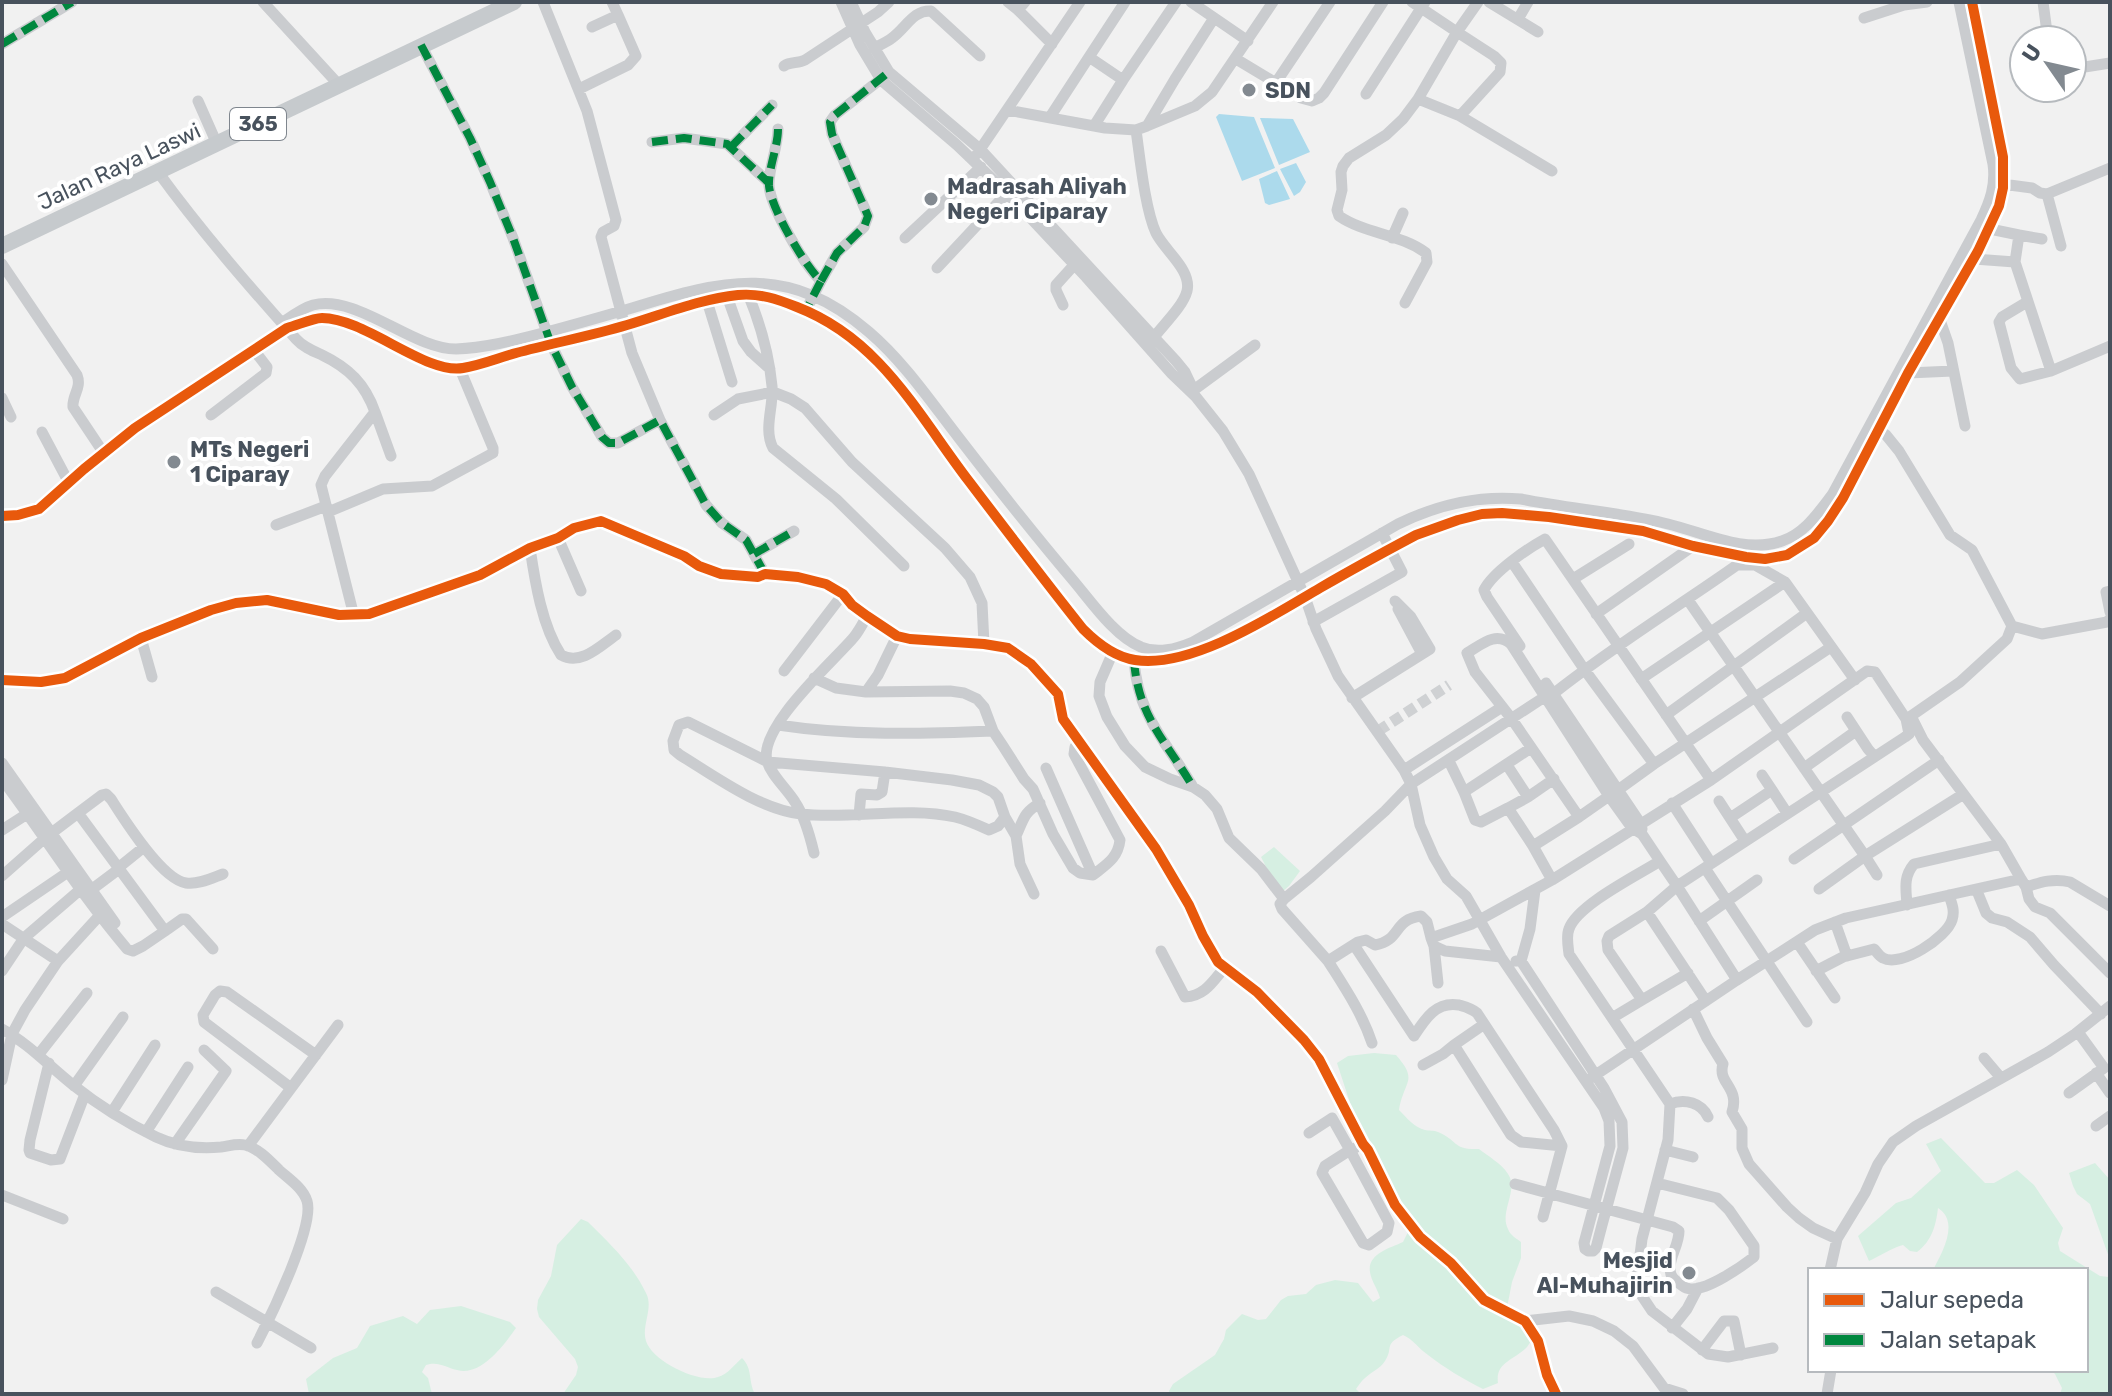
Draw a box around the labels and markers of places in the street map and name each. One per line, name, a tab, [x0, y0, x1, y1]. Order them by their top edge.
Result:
place label: SDN	[1265, 77, 1311, 104]
marker: SDN	[1240, 81, 1258, 99]
place label: Madrasah Aliyah Negeri Ciparay	[947, 173, 1127, 225]
marker: Madrasah Aliyah Negeri Ciparay	[922, 190, 940, 208]
place label: MTs Negeri 1 Ciparay	[190, 436, 309, 488]
marker: MTs Negeri 1 Ciparay	[165, 453, 183, 471]
place label: Mesjid Al-Muhajirin	[1537, 1247, 1673, 1299]
marker: Mesjid Al-Muhajirin	[1680, 1264, 1698, 1282]

